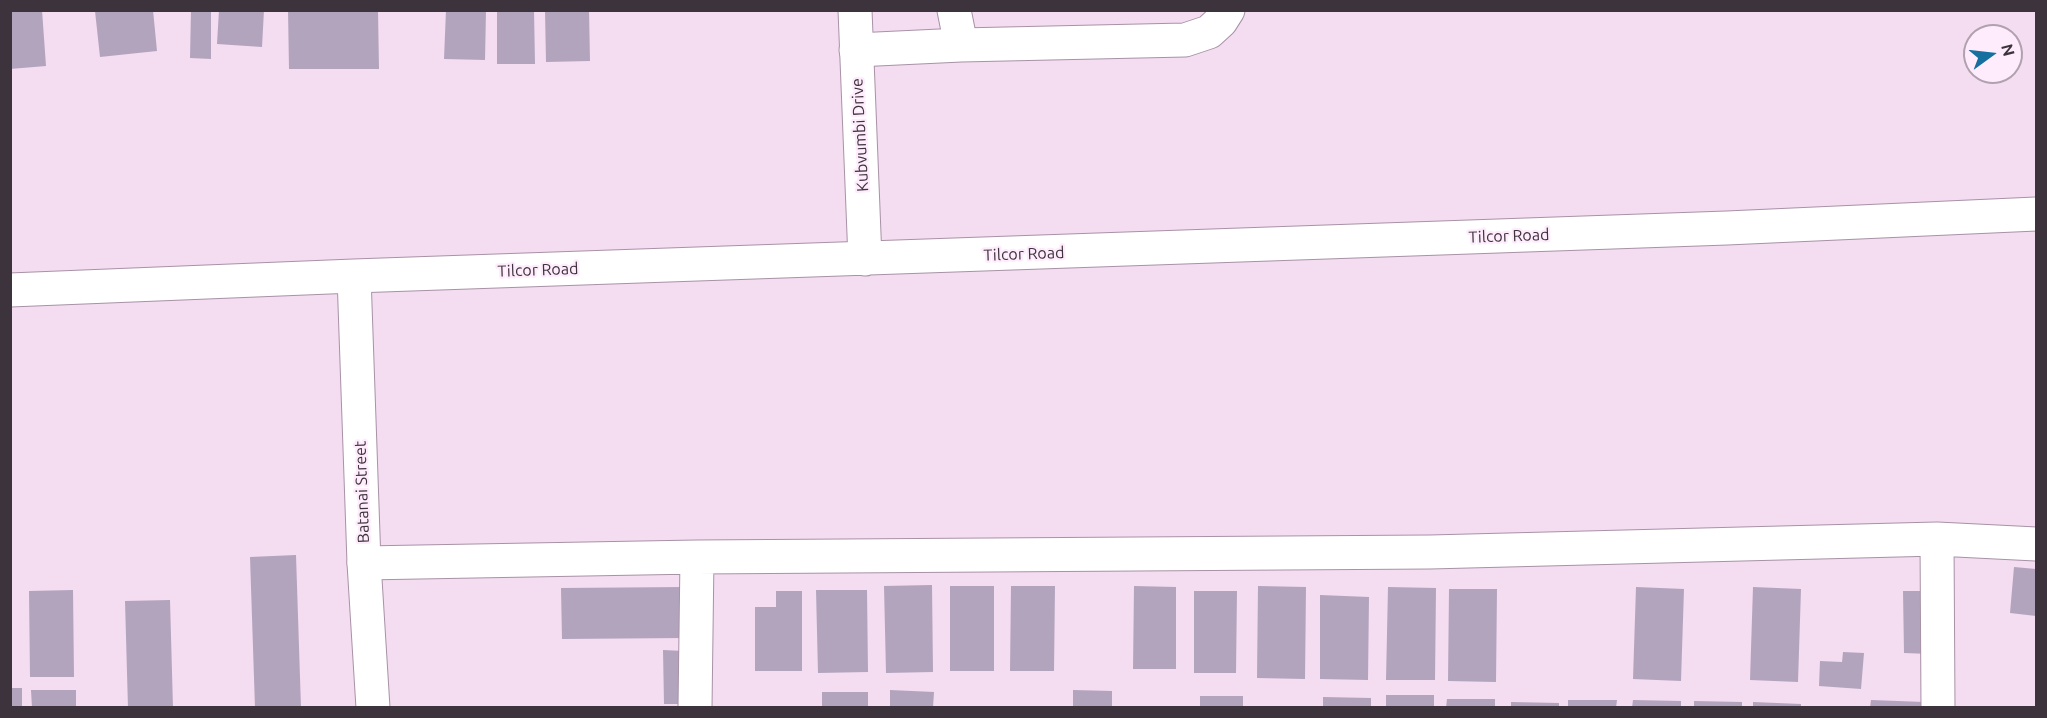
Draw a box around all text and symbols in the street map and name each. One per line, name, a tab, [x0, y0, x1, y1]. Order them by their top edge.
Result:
north arrow	[1963, 24, 2023, 84]
text: N	[1998, 42, 2019, 58]
street label: Kubvumbi Drive	[847, 78, 873, 192]
street label: Tilcor Road	[1468, 225, 1550, 247]
street label: Tilcor Road	[983, 243, 1065, 265]
street label: Tilcor Road	[497, 259, 579, 281]
street label: Batanai Street	[351, 440, 373, 544]

